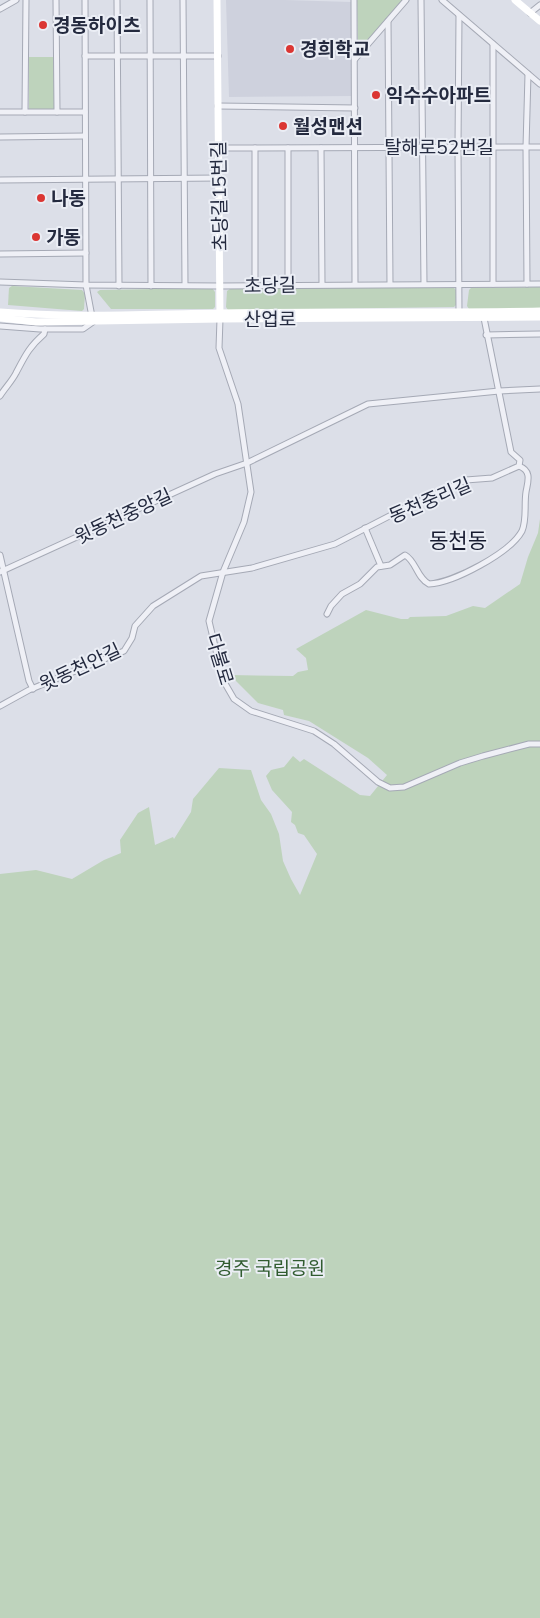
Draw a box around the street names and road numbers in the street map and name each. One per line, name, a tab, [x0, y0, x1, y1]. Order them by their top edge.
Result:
street label: 탈해로52번길	[384, 135, 494, 159]
street label: 초당길15번길	[206, 141, 232, 251]
street label: 초당길	[244, 273, 296, 297]
street label: 산업로	[244, 307, 296, 331]
street label: 동천중리길	[385, 472, 475, 528]
street label: 윗동천중앙길	[70, 483, 176, 549]
street label: 다불로	[201, 630, 239, 688]
street label: 윗동천안길	[35, 638, 125, 696]

